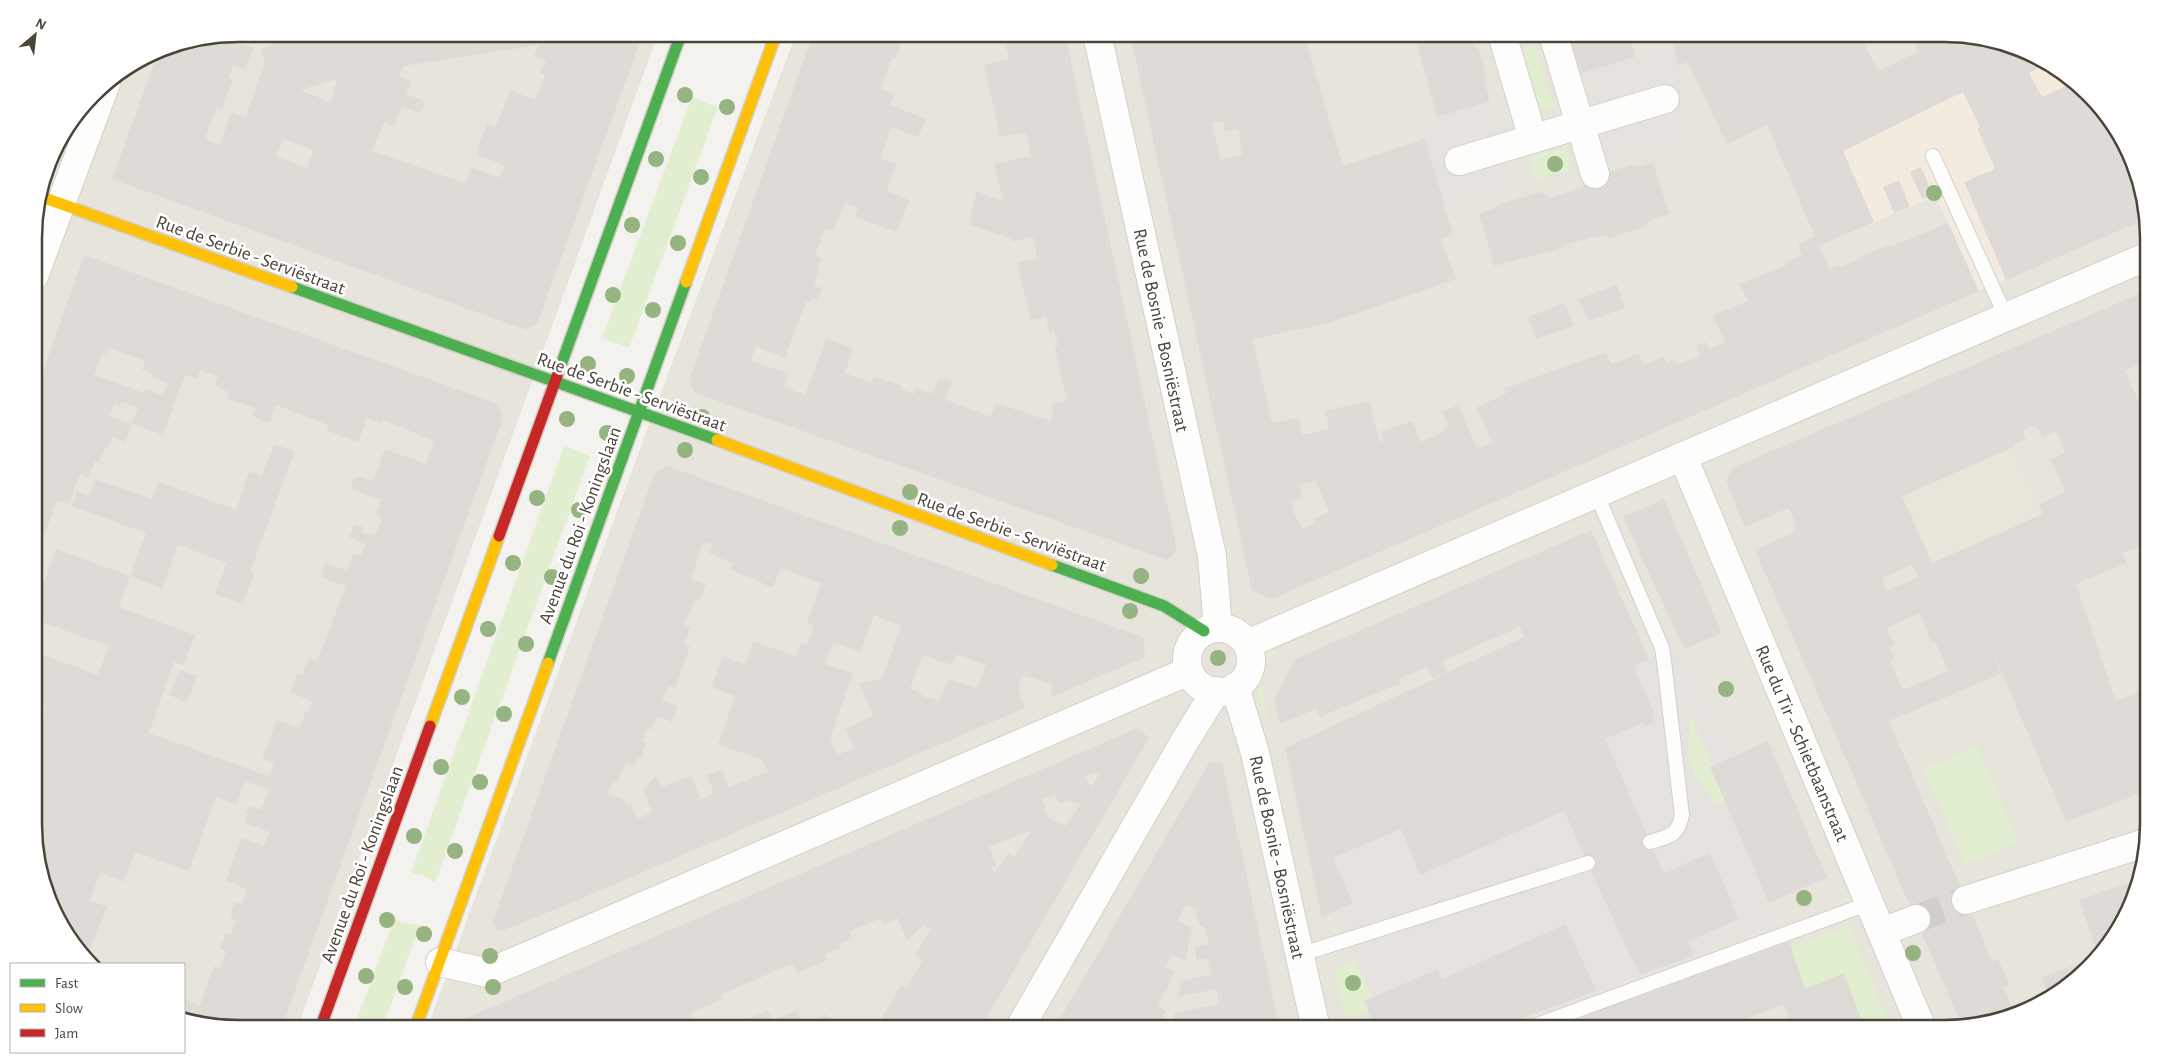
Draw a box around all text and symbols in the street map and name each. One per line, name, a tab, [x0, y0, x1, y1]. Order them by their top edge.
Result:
north arrow	[10, 10, 60, 60]
text: N	[33, 16, 48, 33]
street label: Rue de Serbie - Serviëstraat	[153, 212, 348, 299]
street label: Rue de Bosnie - Bosniëstraat	[1130, 227, 1191, 434]
street label: Rue de Serbie - Serviëstraat	[534, 349, 729, 436]
street label: Avenue du Roi - Koningslaan	[536, 424, 625, 627]
street label: Rue de Serbie - Serviëstraat	[914, 489, 1109, 576]
street label: Rue du Tir - Schietbaanstraat	[1752, 643, 1852, 845]
street label: Rue de Bosnie - Bosniëstraat	[1246, 754, 1307, 961]
street label: Avenue du Roi - Koningslaan	[318, 763, 407, 966]
legend	[10, 963, 185, 1053]
text: Fast	[55, 976, 79, 991]
text: Slow	[55, 1001, 83, 1016]
text: Jam	[55, 1026, 78, 1041]

